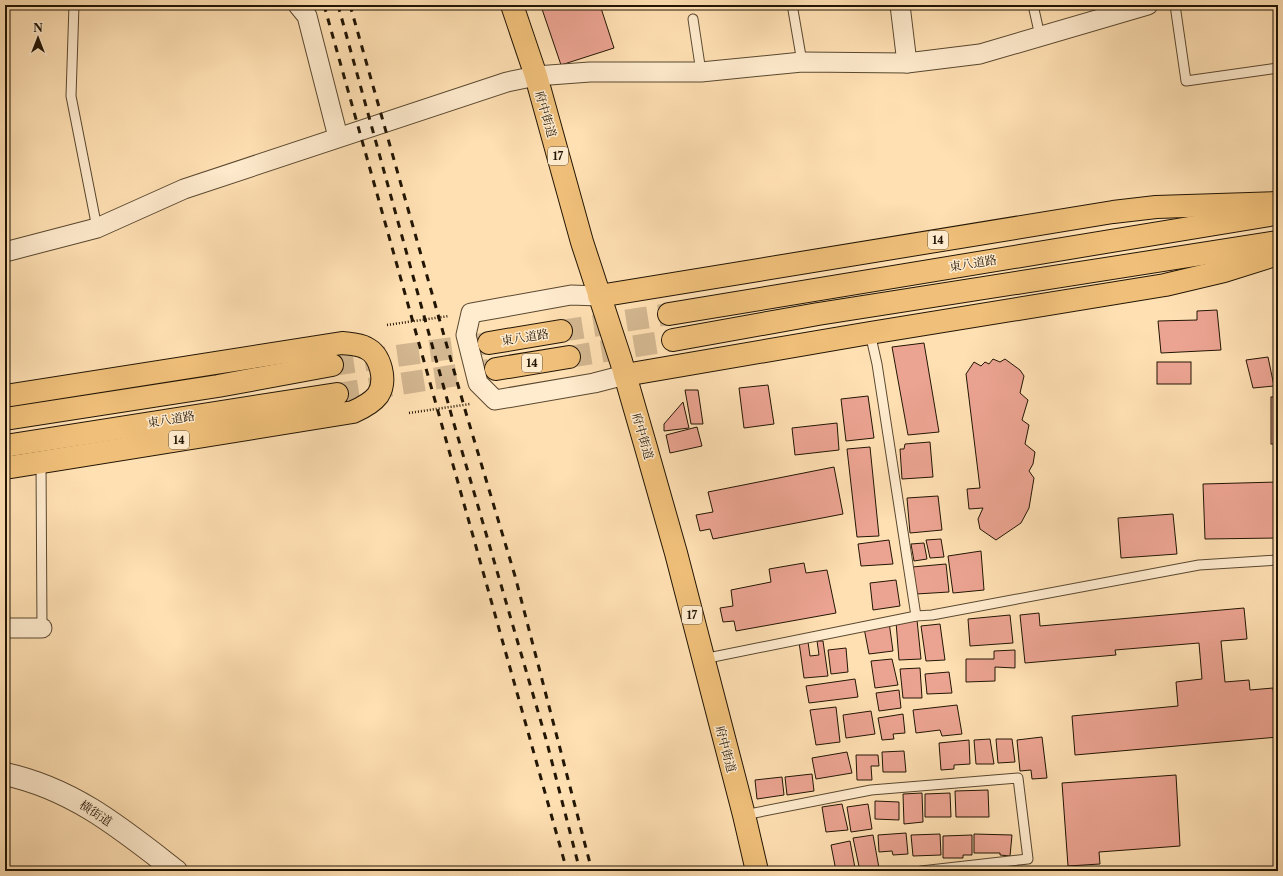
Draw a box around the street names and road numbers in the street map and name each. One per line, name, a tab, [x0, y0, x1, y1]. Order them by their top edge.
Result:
street label: 府中街道	[532, 89, 560, 139]
road number: 17	[548, 147, 568, 165]
road number: 14	[928, 231, 948, 249]
street label: 東八道路	[948, 252, 998, 274]
street label: 東八道路	[500, 326, 550, 348]
road number: 14	[522, 354, 542, 372]
street label: 東八道路	[146, 408, 196, 430]
street label: 府中街道	[629, 411, 657, 461]
road number: 14	[169, 431, 189, 449]
road number: 17	[682, 606, 702, 624]
street label: 府中街道	[713, 724, 739, 774]
street label: 横街道	[77, 797, 115, 829]

